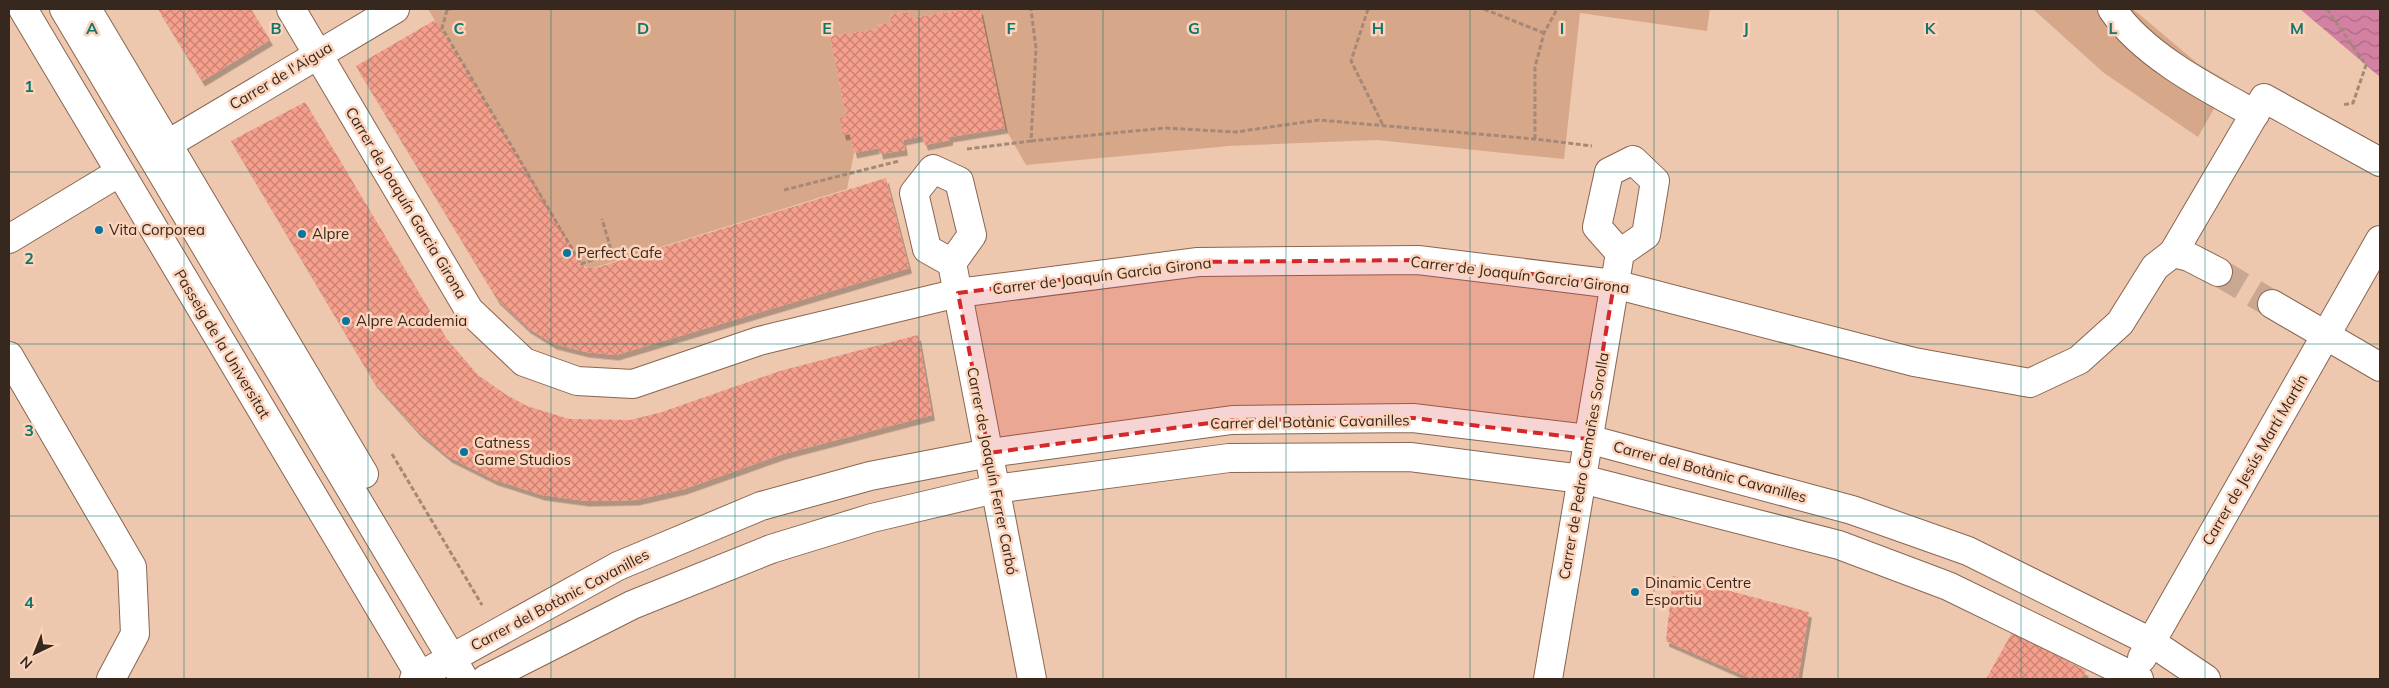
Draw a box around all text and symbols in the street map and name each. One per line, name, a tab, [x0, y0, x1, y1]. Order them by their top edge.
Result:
text: A	[86, 18, 98, 38]
text: B	[270, 18, 282, 38]
text: C	[454, 18, 465, 38]
text: D	[637, 18, 649, 38]
text: E	[822, 18, 832, 38]
text: F	[1006, 18, 1016, 38]
text: G	[1188, 18, 1200, 38]
text: H	[1372, 18, 1384, 38]
text: I	[1560, 18, 1564, 38]
text: J	[1743, 18, 1749, 38]
text: K	[1925, 18, 1937, 38]
text: L	[2109, 18, 2118, 38]
text: M	[2290, 18, 2304, 38]
street label: Carrer de l'Aigua	[226, 37, 336, 114]
text: 1	[24, 76, 34, 96]
street label: Carrer de Joaquín Garcia Girona	[342, 103, 471, 302]
place label: Vita Corporea	[109, 220, 205, 239]
marker: Vita Corporea	[93, 224, 105, 236]
place label: Alpre	[312, 224, 349, 243]
marker: Alpre	[296, 228, 308, 240]
place label: Perfect Cafe	[577, 243, 662, 262]
marker: Perfect Cafe	[561, 247, 573, 259]
text: 2	[24, 248, 34, 268]
street label: Carrer de Joaquín Garcia Girona	[1410, 252, 1631, 297]
street label: Carrer de Joaquín Garcia Girona	[991, 253, 1212, 298]
street label: Passeig de la Universitat	[170, 266, 275, 422]
place label: Alpre Academia	[356, 311, 467, 330]
marker: Alpre Academia	[340, 315, 352, 327]
street label: Carrer de Pedro Camañes Sorolla	[1554, 351, 1613, 581]
street label: Carrer de Joaquín Ferrer Carbó	[963, 365, 1022, 577]
street label: Carrer de Jesús Martí Martín	[2198, 371, 2311, 549]
street label: Carrer del Botànic Cavanilles	[1210, 410, 1410, 433]
text: 3	[24, 420, 34, 440]
place label: Catness Game Studios	[474, 433, 571, 469]
street label: Carrer del Botànic Cavanilles	[1611, 437, 1809, 507]
marker: Catness Game Studios	[458, 446, 470, 458]
street label: Carrer del Botànic Cavanilles	[467, 544, 652, 655]
place label: Dinamic Centre Esportiu	[1645, 573, 1751, 609]
marker: Dinamic Centre Esportiu	[1629, 586, 1641, 598]
text: 4	[24, 592, 34, 612]
north arrow	[10, 628, 60, 678]
text: N	[16, 652, 36, 673]

